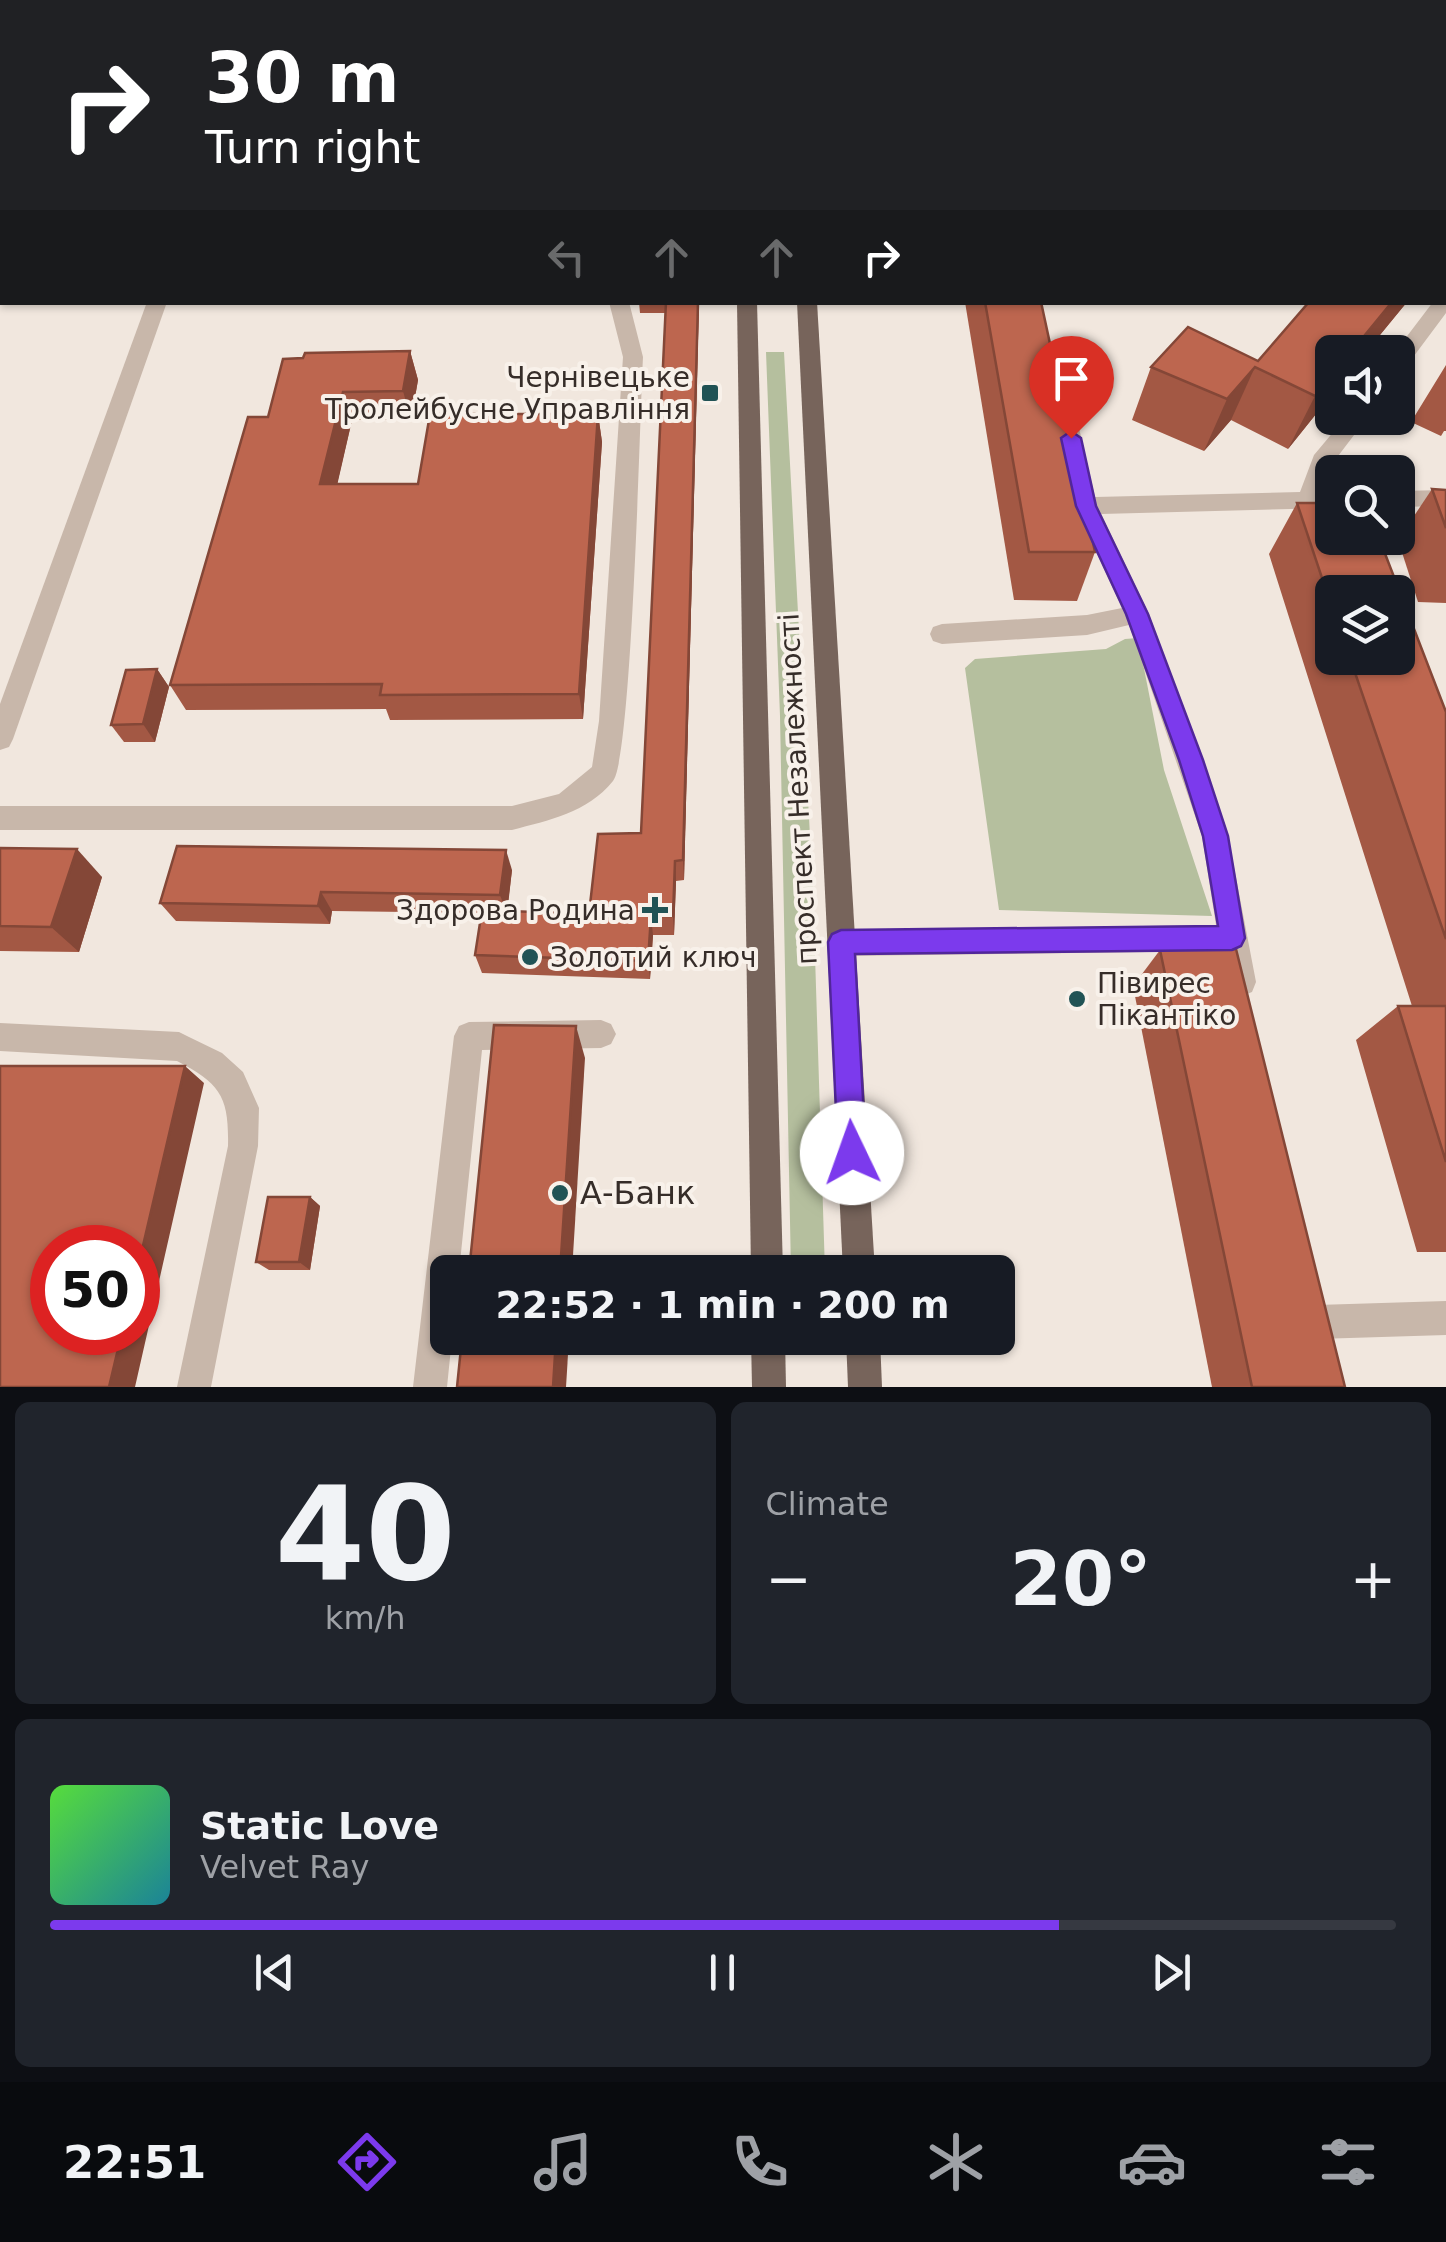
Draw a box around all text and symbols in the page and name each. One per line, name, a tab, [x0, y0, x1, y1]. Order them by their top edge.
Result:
text: 30 m	[205, 37, 400, 119]
icon: right	[40, 40, 170, 170]
text: Turn right	[205, 121, 420, 174]
icon: left	[539, 230, 594, 285]
icon: ahead	[644, 230, 699, 285]
icon: ahead	[749, 230, 804, 285]
icon: right	[854, 230, 909, 285]
map controls	[1315, 335, 1415, 675]
button: sound	[1315, 335, 1415, 435]
pin	[1029, 336, 1114, 439]
icon: arrive	[1044, 351, 1099, 406]
place label: Чернівецьке Тролейбусне Управління	[324, 361, 690, 426]
marker: Чернівецьке Тролейбусне Управління	[699, 382, 721, 404]
button: search	[1315, 455, 1415, 555]
button: layers	[1315, 575, 1415, 675]
street label: проспект Незалежності	[772, 612, 824, 966]
place label: Здорова Родина	[396, 894, 635, 927]
marker: Здорова Родина	[644, 899, 666, 921]
place label: Золотий ключ	[550, 941, 757, 974]
marker: Золотий ключ	[519, 946, 541, 968]
place label: Півирес Пікантіко	[1097, 967, 1236, 1032]
marker: Півирес Пікантіко	[1066, 988, 1088, 1010]
position arrow	[800, 1101, 904, 1205]
place label: А-Банк	[580, 1174, 695, 1212]
marker: А-Банк	[549, 1182, 571, 1204]
speed limit sign: 50	[30, 1225, 160, 1355]
text: 22:52 · 1 min · 200 m	[495, 1283, 950, 1327]
text: 40	[275, 1458, 456, 1610]
text: Climate	[766, 1485, 889, 1523]
text: 20°	[1010, 1535, 1152, 1623]
text: −	[766, 1547, 812, 1611]
text: +	[1350, 1547, 1396, 1611]
text: km/h	[325, 1599, 406, 1637]
text: Static Love	[200, 1804, 439, 1848]
text: Velvet Ray	[200, 1848, 369, 1886]
icon: previous	[247, 1945, 302, 2000]
icon: pause	[695, 1945, 750, 2000]
icon: next	[1144, 1945, 1199, 2000]
icon: directions	[332, 2127, 402, 2197]
icon: music	[528, 2127, 598, 2197]
icon: phone	[725, 2127, 795, 2197]
icon: climate	[921, 2127, 991, 2197]
icon: car	[1117, 2127, 1187, 2197]
icon: filters	[1313, 2127, 1383, 2197]
text: 22:51	[63, 2136, 206, 2189]

